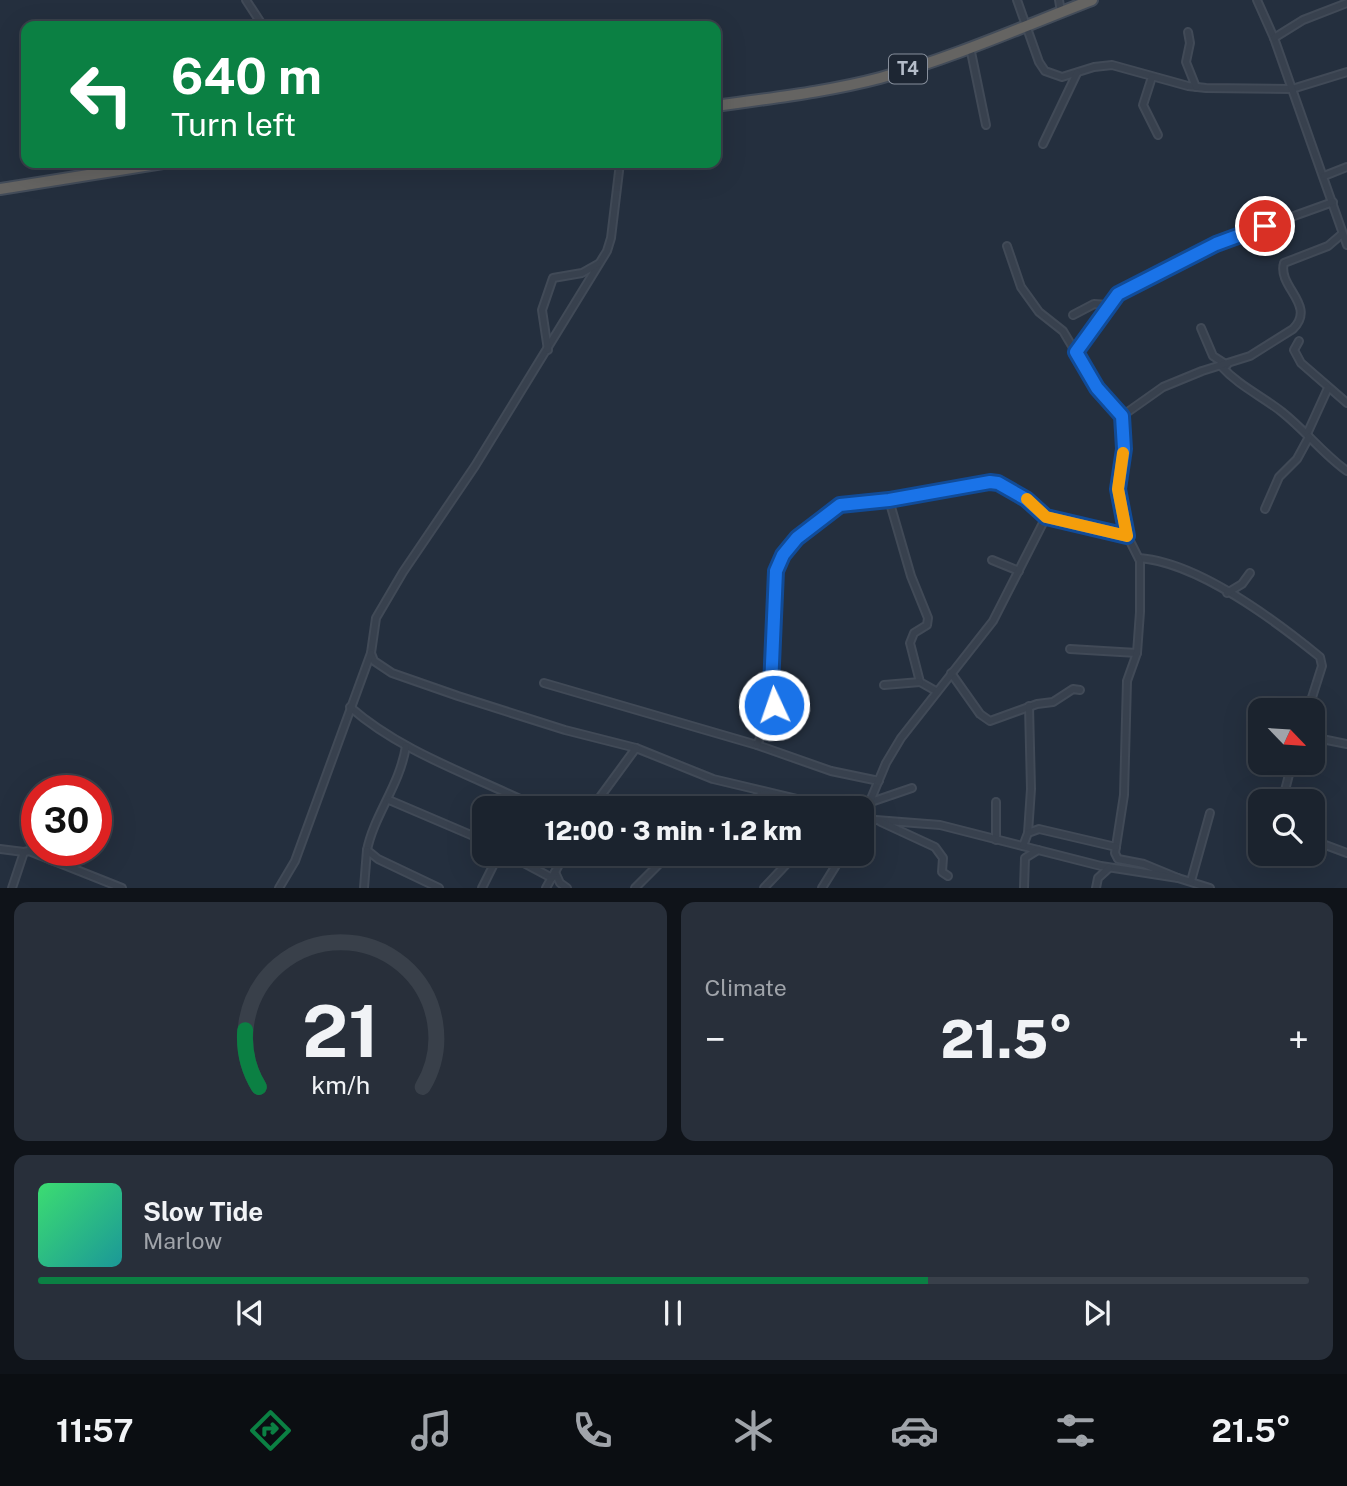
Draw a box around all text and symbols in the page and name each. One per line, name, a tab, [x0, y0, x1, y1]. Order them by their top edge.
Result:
text: 640 m	[171, 47, 322, 105]
icon: left	[56, 49, 147, 140]
road number: T4	[889, 55, 927, 84]
text: Turn left	[171, 106, 296, 143]
pin	[1235, 196, 1295, 256]
icon: arrive	[1246, 207, 1284, 245]
position arrow	[737, 668, 811, 742]
north arrow	[1248, 698, 1325, 775]
map controls	[1248, 698, 1325, 866]
speed limit sign: 30	[21, 775, 112, 866]
button: search	[1248, 789, 1325, 866]
text: 12:00 · 3 min · 1.2 km	[544, 815, 802, 846]
text: Climate	[705, 974, 787, 1001]
text: 21	[302, 989, 379, 1074]
text: 21.5°	[940, 1009, 1073, 1070]
text: −	[705, 1017, 726, 1062]
text: +	[1288, 1017, 1309, 1062]
text: km/h	[311, 1070, 370, 1100]
text: Slow Tide	[143, 1196, 263, 1227]
text: Marlow	[143, 1227, 222, 1254]
icon: previous	[231, 1294, 269, 1332]
icon: pause	[654, 1294, 692, 1332]
icon: next	[1078, 1294, 1116, 1332]
icon: directions	[246, 1406, 295, 1455]
icon: music	[407, 1406, 456, 1455]
icon: phone	[568, 1406, 617, 1455]
icon: climate	[729, 1406, 778, 1455]
icon: car	[890, 1406, 939, 1455]
icon: filters	[1051, 1406, 1100, 1455]
text: 11:57	[56, 1412, 134, 1449]
text: 21.5°	[1212, 1412, 1291, 1449]

